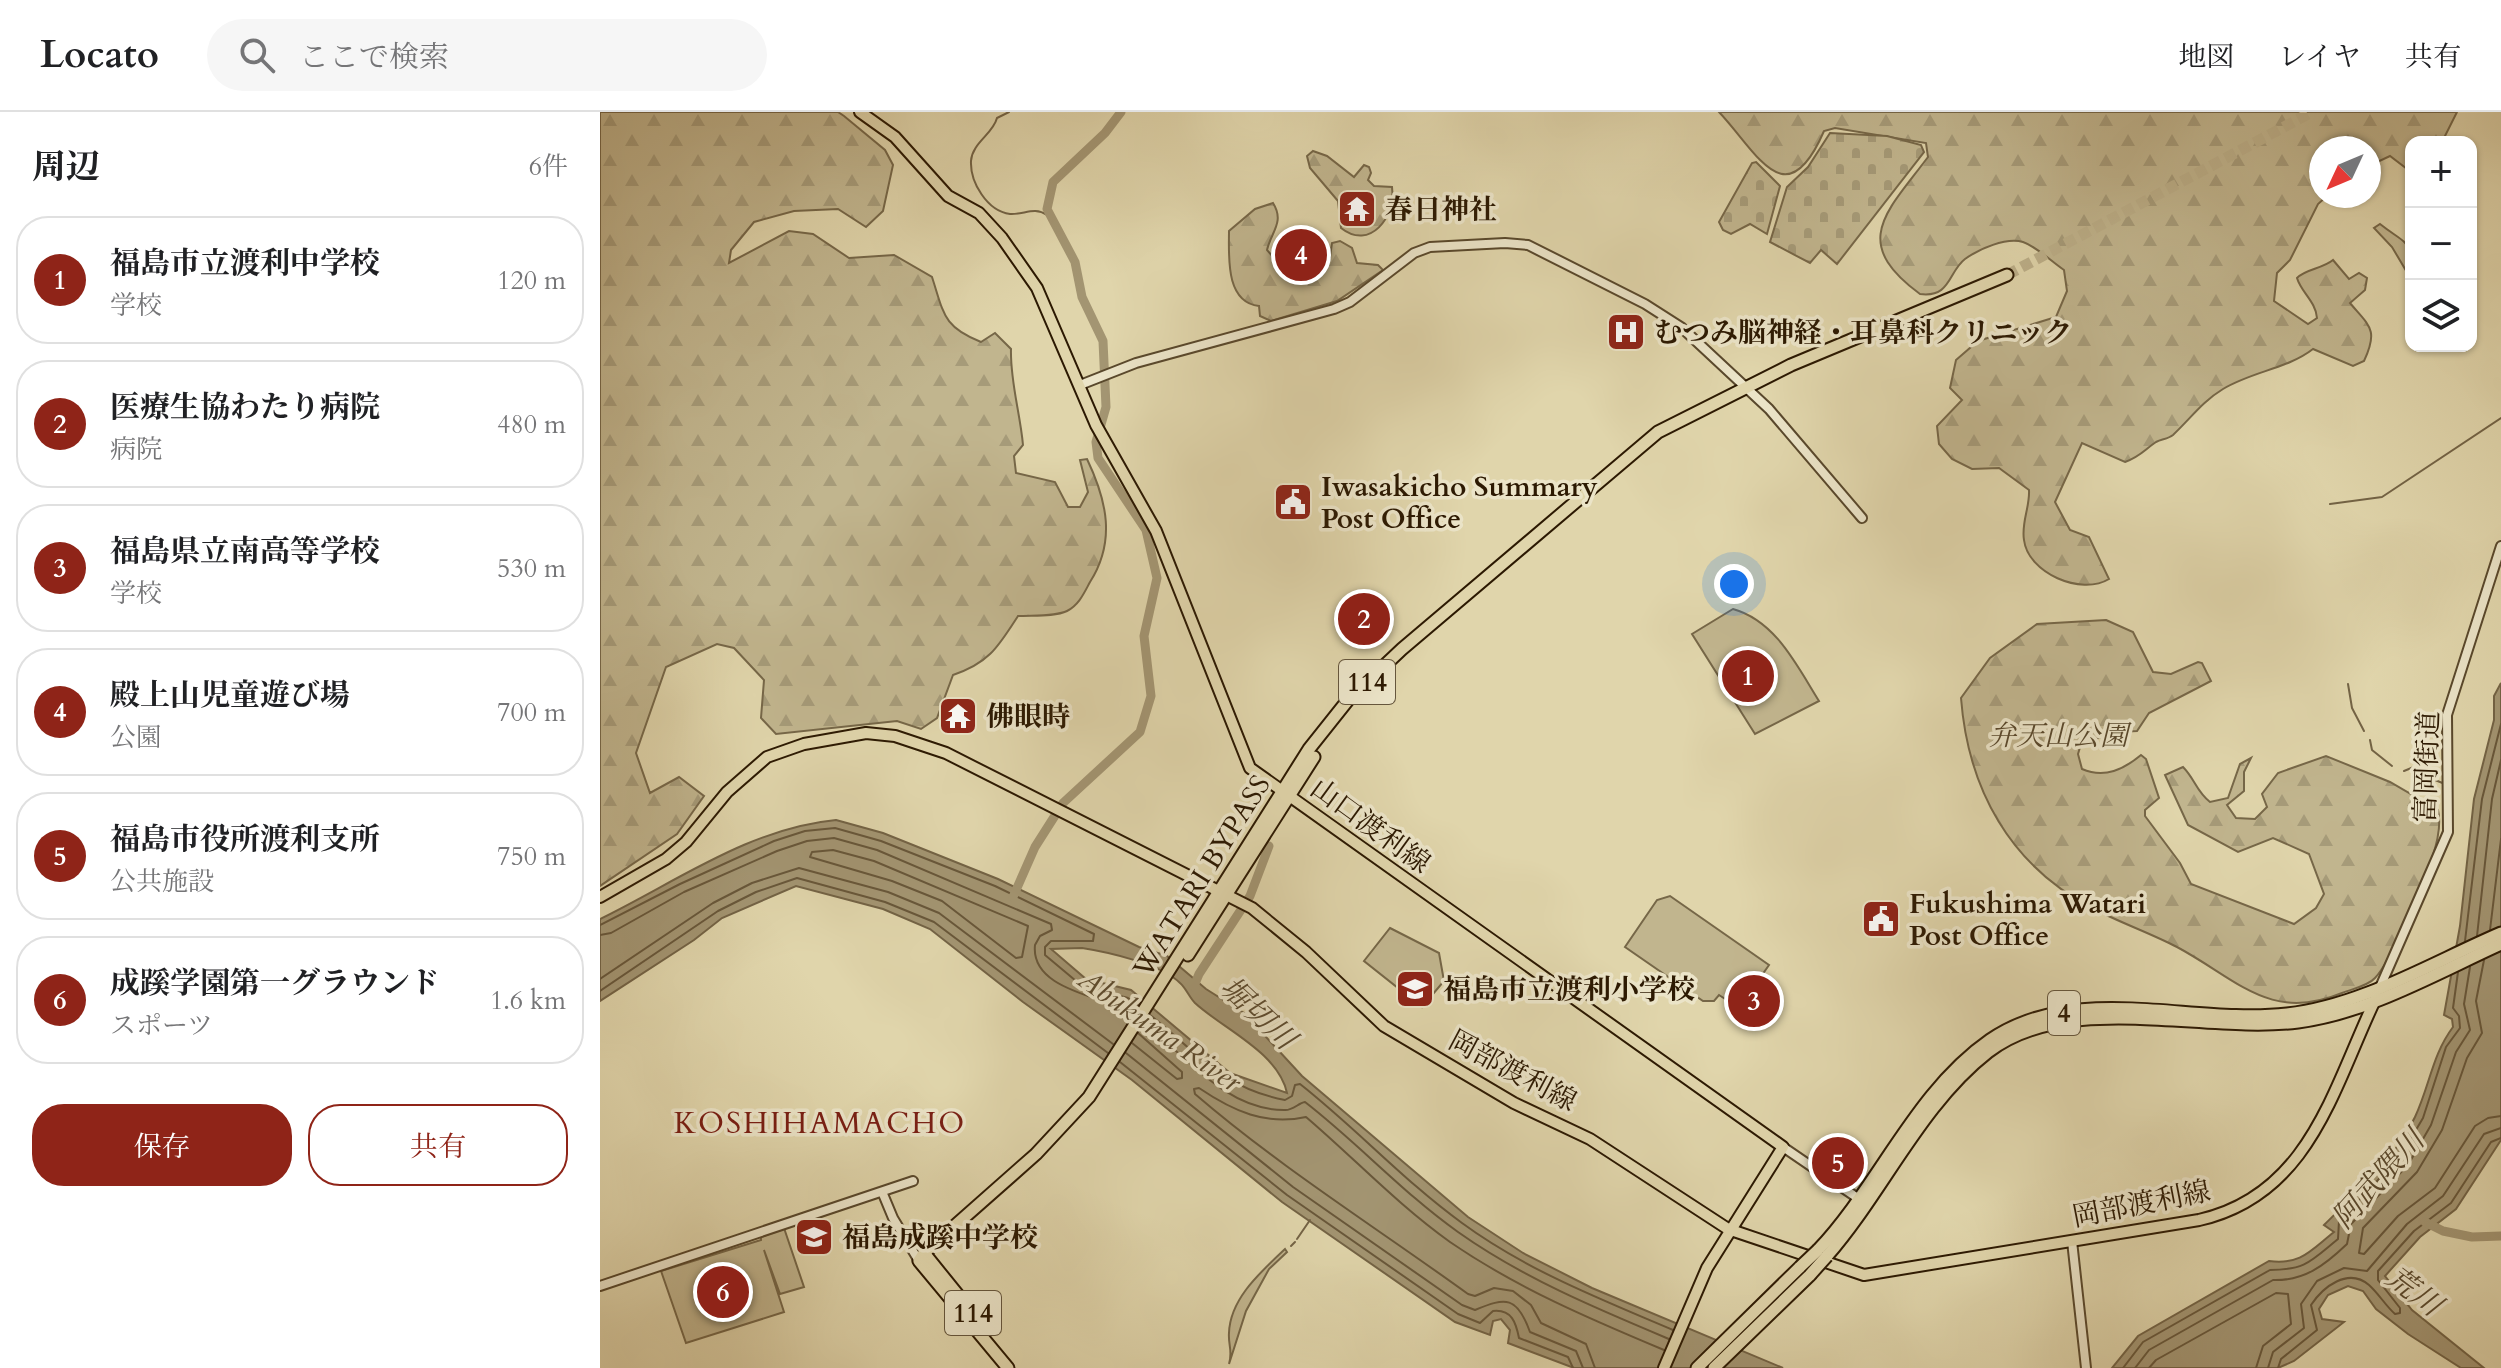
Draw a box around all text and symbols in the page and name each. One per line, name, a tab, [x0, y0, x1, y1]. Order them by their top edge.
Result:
search box	[207, 19, 767, 91]
text: Locato	[40, 29, 159, 81]
icon: search	[235, 33, 279, 77]
text: ここで検索	[299, 37, 449, 78]
text: 地図	[2178, 38, 2234, 76]
text: レイヤ	[2278, 38, 2361, 76]
text: 共有	[2405, 38, 2461, 76]
north arrow	[2309, 136, 2381, 208]
map controls	[2405, 136, 2477, 352]
button: +	[2405, 136, 2477, 208]
text: 周辺	[32, 144, 100, 190]
text: 6件	[529, 149, 568, 184]
temple icon: 春日神社	[1336, 188, 1378, 230]
place label: 春日神社	[1385, 191, 1497, 229]
button: −	[2405, 208, 2477, 280]
pin: 4	[1275, 225, 1327, 285]
text: 福島市立渡利中学校	[110, 243, 380, 284]
text: 1	[53, 263, 67, 298]
text: 120 m	[497, 263, 566, 298]
button: layers	[2405, 280, 2477, 352]
text: 学校	[110, 288, 162, 323]
hospital icon: むつみ脳神経・耳鼻科クリニック	[1605, 311, 1647, 353]
place label: むつみ脳神経・耳鼻科クリニック	[1654, 314, 2072, 352]
text: 医療生協わたり病院	[110, 387, 380, 428]
text: 2	[53, 407, 67, 442]
text: 480 m	[497, 407, 566, 442]
text: 病院	[110, 432, 162, 467]
place label: Iwasakicho Summary Post Office	[1321, 468, 1598, 538]
public building icon: Iwasakicho Summary Post Office	[1272, 481, 1314, 523]
text: 福島県立南高等学校	[110, 531, 380, 572]
text: 3	[53, 551, 67, 586]
text: 530 m	[497, 551, 566, 586]
your location	[1714, 564, 1754, 604]
text: 学校	[110, 576, 162, 611]
pin: 2	[1338, 589, 1390, 649]
pin: 1	[1722, 646, 1774, 706]
road number: 114	[1339, 660, 1395, 704]
text: 殿上山児童遊び場	[110, 675, 350, 716]
text: 4	[53, 695, 67, 730]
text: 700 m	[497, 695, 566, 730]
temple icon: 佛眼時	[937, 695, 979, 737]
place label: 佛眼時	[986, 698, 1070, 736]
street label: 富岡街道	[2406, 710, 2448, 824]
park label: 弁天山公園	[1988, 717, 2132, 755]
text: 公園	[110, 720, 162, 755]
street label: WATARI BYPASS	[1124, 768, 1279, 986]
street label: 山口渡利線	[1303, 769, 1438, 882]
text: 福島市役所渡利支所	[110, 819, 380, 860]
text: 5	[53, 839, 67, 874]
text: 750 m	[497, 839, 566, 874]
text: 公共施設	[110, 864, 214, 899]
place label: Fukushima Watari Post Office	[1909, 885, 2146, 955]
public building icon: Fukushima Watari Post Office	[1860, 898, 1902, 940]
water label: Abukuma River	[1069, 958, 1251, 1103]
text: 成蹊学園第一グラウンド	[110, 963, 440, 1004]
water label: 堀切川	[1211, 968, 1307, 1061]
school or university icon: 福島市立渡利小学校	[1394, 968, 1436, 1010]
place label: 福島市立渡利小学校	[1443, 971, 1695, 1009]
pin: 3	[1728, 971, 1780, 1031]
text: 6	[53, 983, 67, 1018]
text: 1.6 km	[490, 983, 566, 1018]
road number: 4	[2048, 991, 2080, 1035]
text: スポーツ	[110, 1008, 213, 1043]
street label: 岡部渡利線	[1442, 1021, 1583, 1121]
district label: KOSHIHAMACHO	[674, 1103, 966, 1144]
button: 保存	[32, 1104, 292, 1186]
button: 共有	[308, 1104, 568, 1186]
water label: 阿武隈川	[2323, 1119, 2436, 1238]
pin: 5	[1812, 1133, 1864, 1193]
street label: 岡部渡利線	[2069, 1172, 2214, 1236]
school or university icon: 福島成蹊中学校	[793, 1216, 835, 1258]
place label: 福島成蹊中学校	[842, 1219, 1038, 1257]
water label: 荒川	[2377, 1257, 2452, 1328]
pin: 6	[697, 1262, 749, 1322]
road number: 114	[945, 1291, 1001, 1335]

